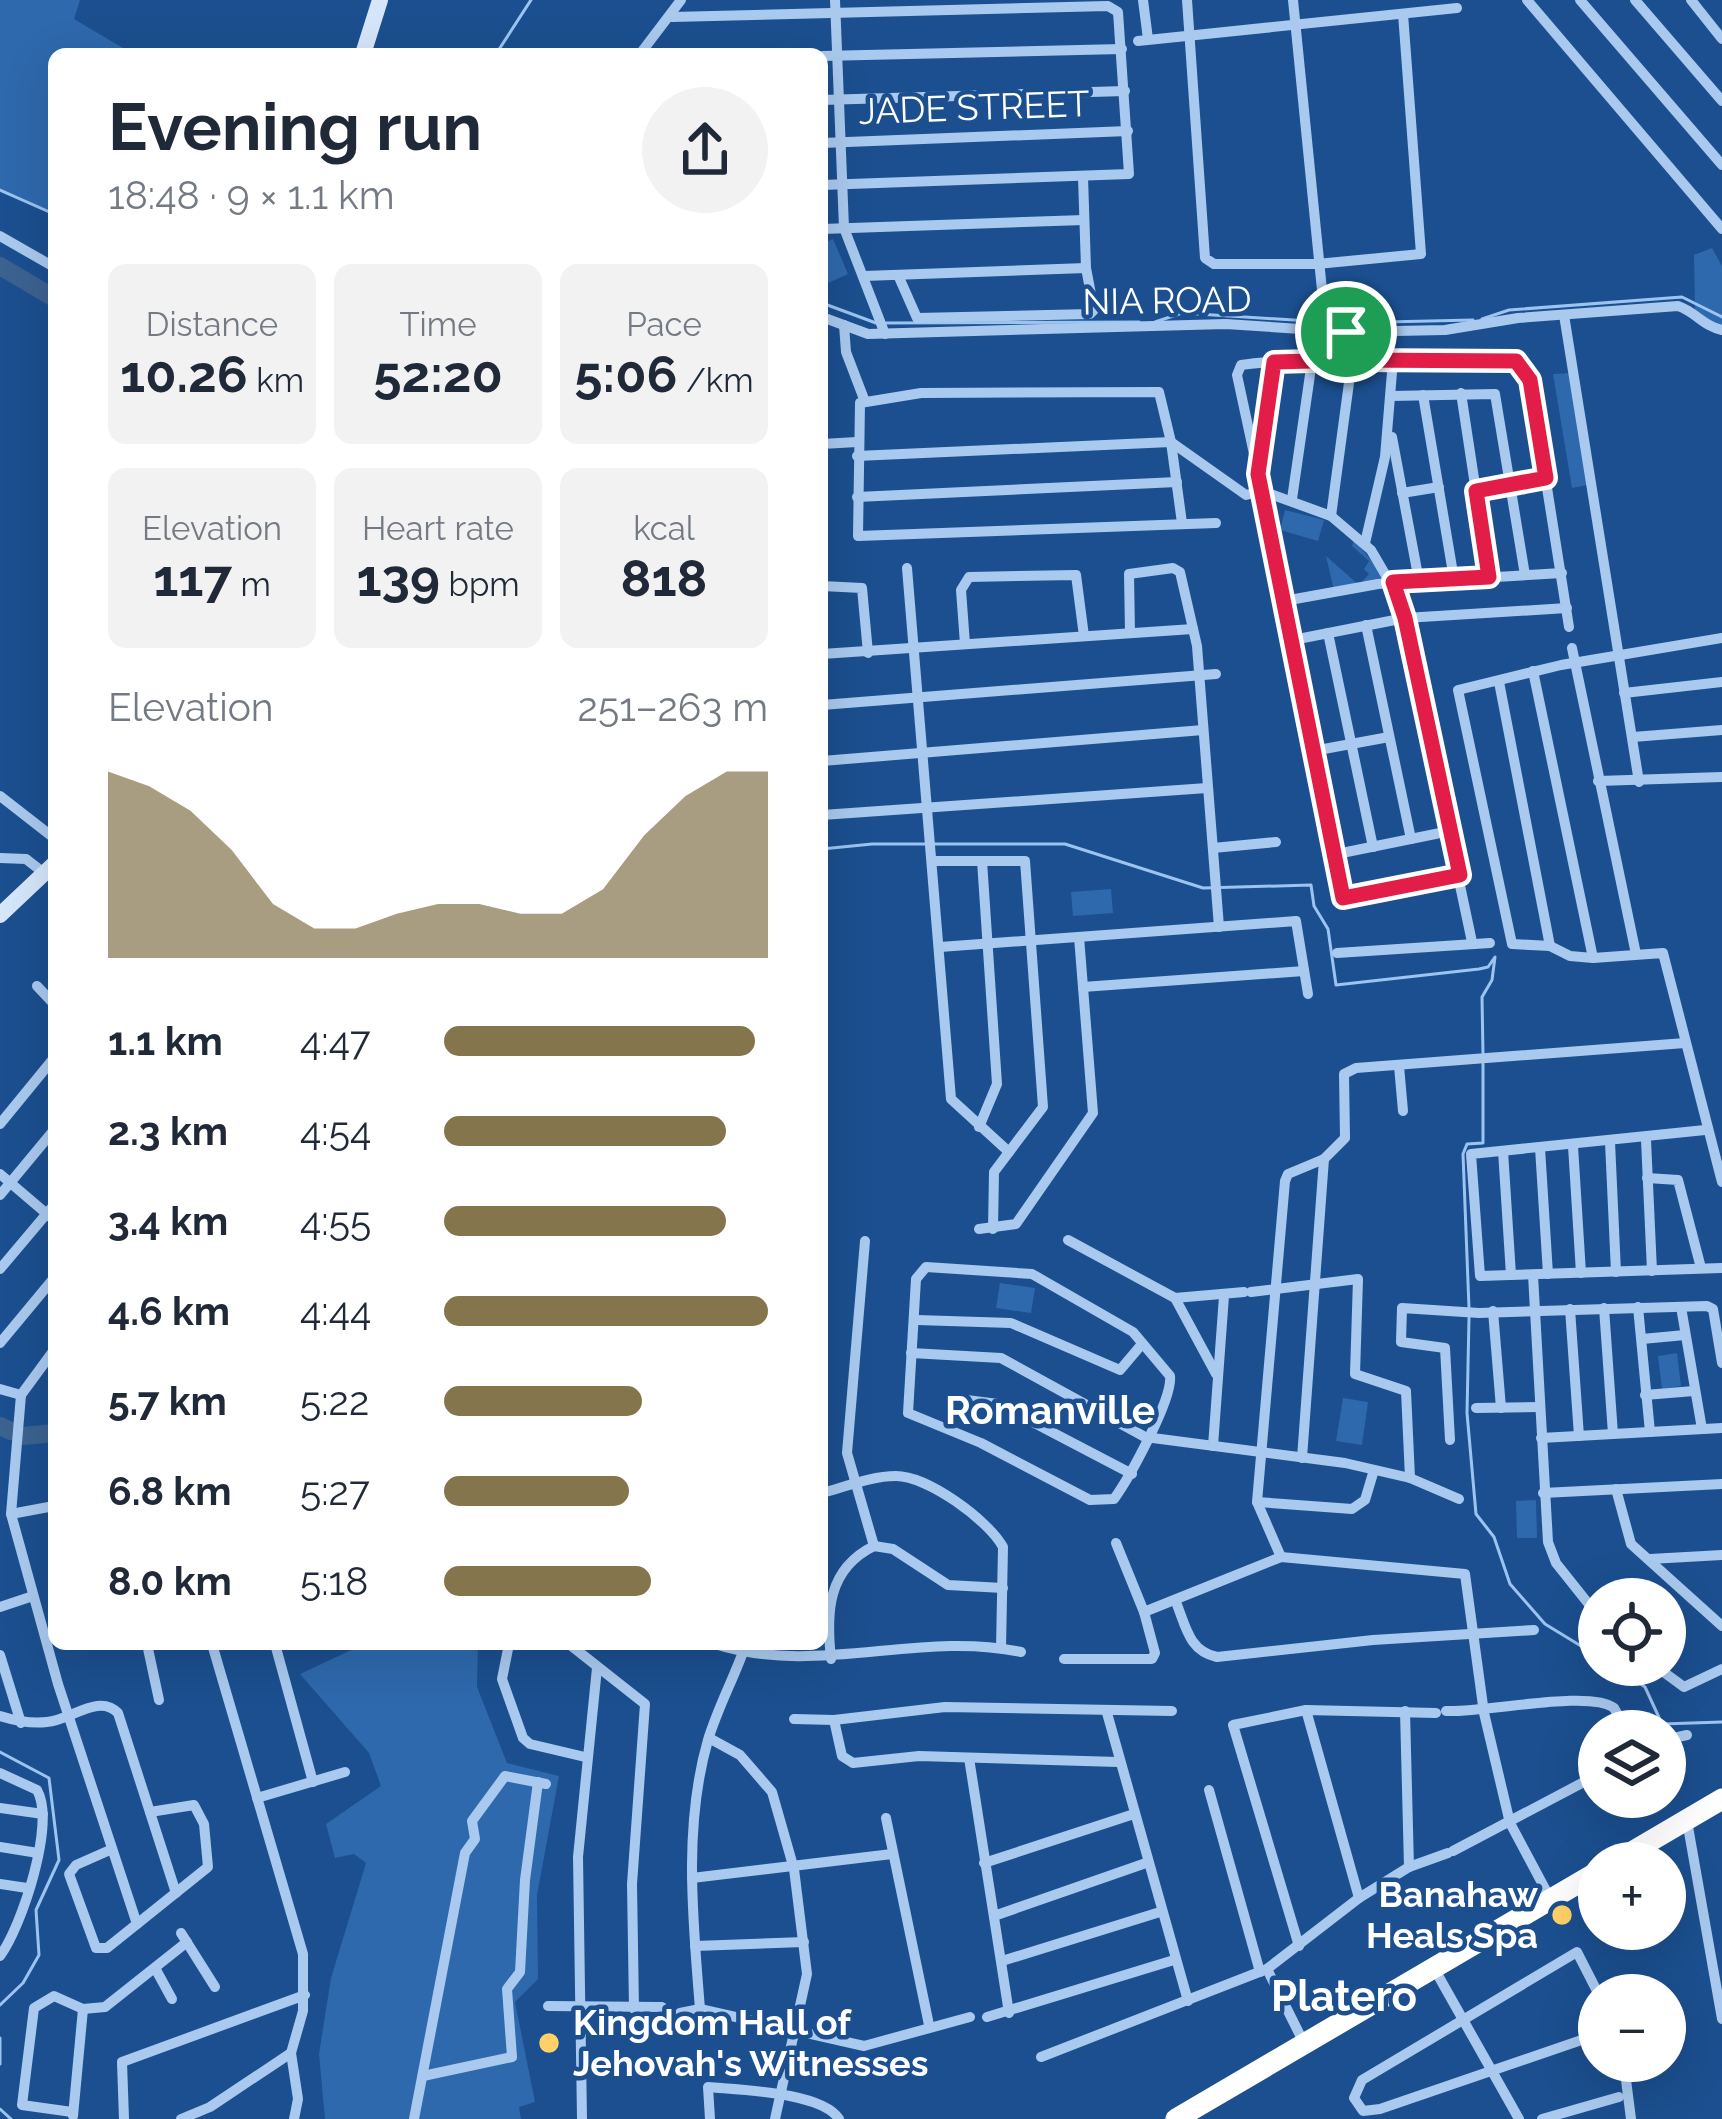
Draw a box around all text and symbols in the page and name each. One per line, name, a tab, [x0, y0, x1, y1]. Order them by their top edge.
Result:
street label: JADE STREET	[858, 82, 1090, 132]
button: share	[642, 87, 768, 213]
text: Evening run	[108, 88, 482, 165]
text: 18:48 · 9 × 1.1 km	[108, 172, 395, 218]
street label: NIA ROAD	[1082, 278, 1252, 322]
pin	[1295, 281, 1397, 383]
icon: arrive	[1313, 299, 1379, 365]
text: Distance	[146, 305, 278, 344]
text: Time	[399, 305, 477, 344]
text: Pace	[626, 305, 702, 344]
text: 10.26	[120, 344, 248, 404]
text: 52:20	[373, 344, 503, 404]
text: 5:06	[574, 344, 677, 404]
text: km	[248, 361, 304, 400]
text: /km	[677, 361, 754, 400]
text: Elevation	[142, 509, 282, 548]
text: Heart rate	[362, 509, 514, 548]
text: kcal	[633, 509, 695, 548]
text: 117	[153, 548, 232, 608]
text: 139	[356, 548, 440, 608]
text: 818	[621, 548, 707, 608]
text: m	[232, 565, 271, 604]
text: bpm	[440, 565, 520, 604]
text: Elevation	[108, 684, 274, 730]
text: 251–263 m	[578, 684, 768, 730]
text: 1.1 km	[108, 1018, 223, 1064]
text: 4:47	[300, 1018, 371, 1064]
text: 2.3 km	[108, 1108, 228, 1154]
text: 4:54	[300, 1108, 371, 1154]
text: 3.4 km	[108, 1198, 228, 1244]
text: 4:55	[300, 1198, 371, 1244]
text: 4.6 km	[108, 1288, 230, 1334]
text: 4:44	[300, 1288, 371, 1334]
text: 5.7 km	[108, 1378, 227, 1424]
text: 5:22	[300, 1378, 369, 1424]
district label: Romanville	[945, 1387, 1155, 1433]
text: 6.8 km	[108, 1468, 231, 1514]
text: 5:27	[300, 1468, 370, 1514]
text: 8.0 km	[108, 1558, 232, 1604]
text: 5:18	[300, 1558, 368, 1604]
map controls	[1578, 1578, 1686, 2082]
button: locate	[1578, 1578, 1686, 1686]
button: layers	[1578, 1710, 1686, 1818]
button: +	[1578, 1842, 1686, 1950]
place label: Banahaw Heals Spa	[1366, 1873, 1539, 1956]
marker: Banahaw Heals Spa	[1549, 1902, 1575, 1928]
district label: Platero	[1271, 1972, 1417, 2021]
button: −	[1578, 1974, 1686, 2082]
place label: Kingdom Hall of Jehovah's Witnesses	[573, 2001, 928, 2084]
marker: Kingdom Hall of Jehovah's Witnesses	[536, 2030, 562, 2056]

